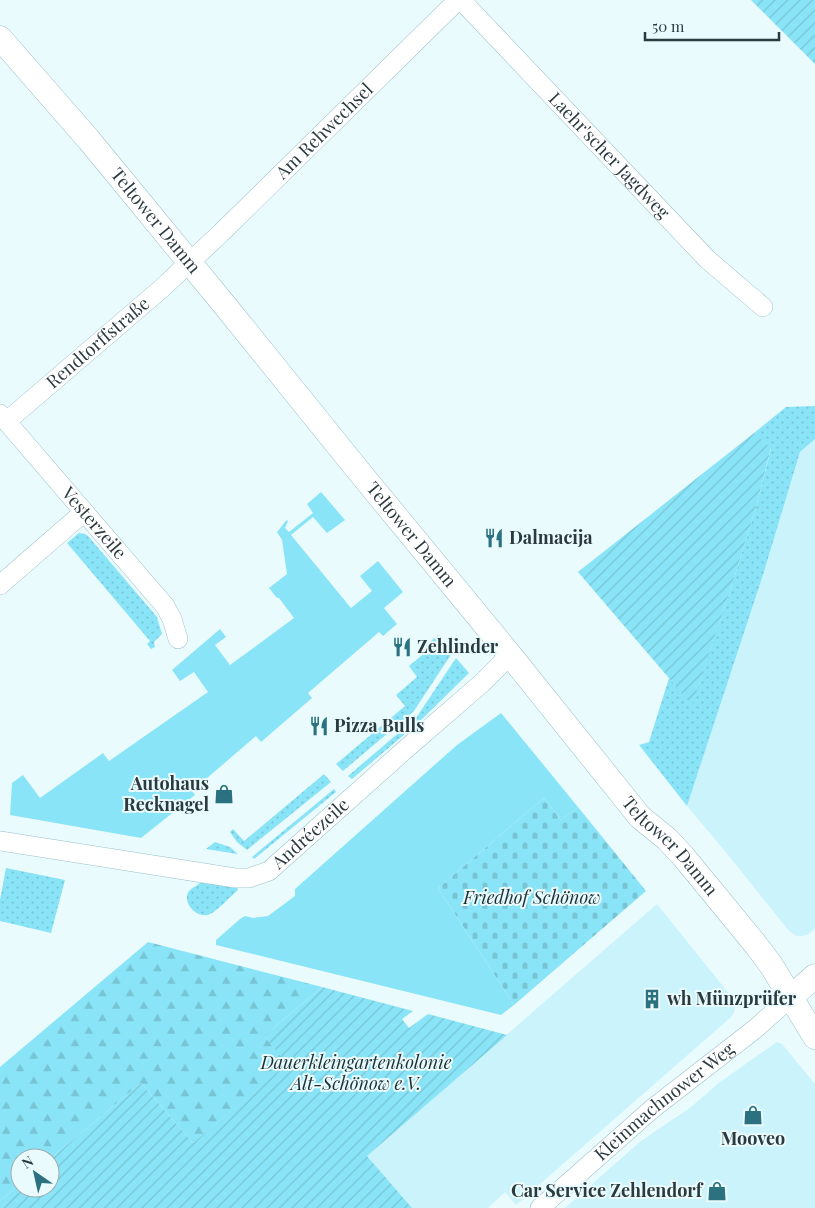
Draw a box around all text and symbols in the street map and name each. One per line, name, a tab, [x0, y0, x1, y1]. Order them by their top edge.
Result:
scale bar	[645, 10, 779, 42]
text: 50 m	[652, 16, 685, 36]
street label: Am Rehwechsel	[269, 77, 378, 185]
street label: Laehr'scher Jagdweg	[544, 87, 676, 224]
street label: Teltower Damm	[106, 163, 207, 278]
street label: Rendtorffstraße	[41, 291, 154, 393]
street label: Teltower Damm	[362, 477, 462, 592]
street label: Vesterzeile	[56, 481, 132, 564]
place label: Dalmacija	[509, 525, 593, 549]
restaurant icon: Dalmacija	[483, 527, 505, 549]
place label: Zehlinder	[417, 634, 499, 658]
restaurant icon: Zehlinder	[391, 636, 413, 658]
place label: Pizza Bulls	[334, 713, 424, 737]
restaurant icon: Pizza Bulls	[308, 715, 330, 737]
place label: Autohaus Recknagel	[123, 771, 209, 816]
shop icon: Autohaus Recknagel	[213, 783, 235, 805]
street label: Teltower Damm	[617, 791, 724, 900]
street label: Andréezeile	[266, 792, 354, 874]
park label: Friedhof Schönow	[462, 885, 601, 909]
place label: wh Münzprüfer	[666, 986, 797, 1010]
building icon: wh Münzprüfer	[641, 988, 663, 1010]
street label: Kleinmachnower Weg	[589, 1036, 740, 1165]
park label: Dauerkleingartenkolonie Alt-Schönow e.V.	[260, 1050, 452, 1095]
shop icon: Mooveo	[742, 1104, 764, 1126]
place label: Mooveo	[721, 1126, 785, 1150]
north arrow	[10, 1148, 60, 1198]
text: N	[18, 1151, 37, 1173]
place label: Car Service Zehlendorf	[511, 1178, 704, 1202]
shop icon: Car Service Zehlendorf	[706, 1180, 728, 1202]

